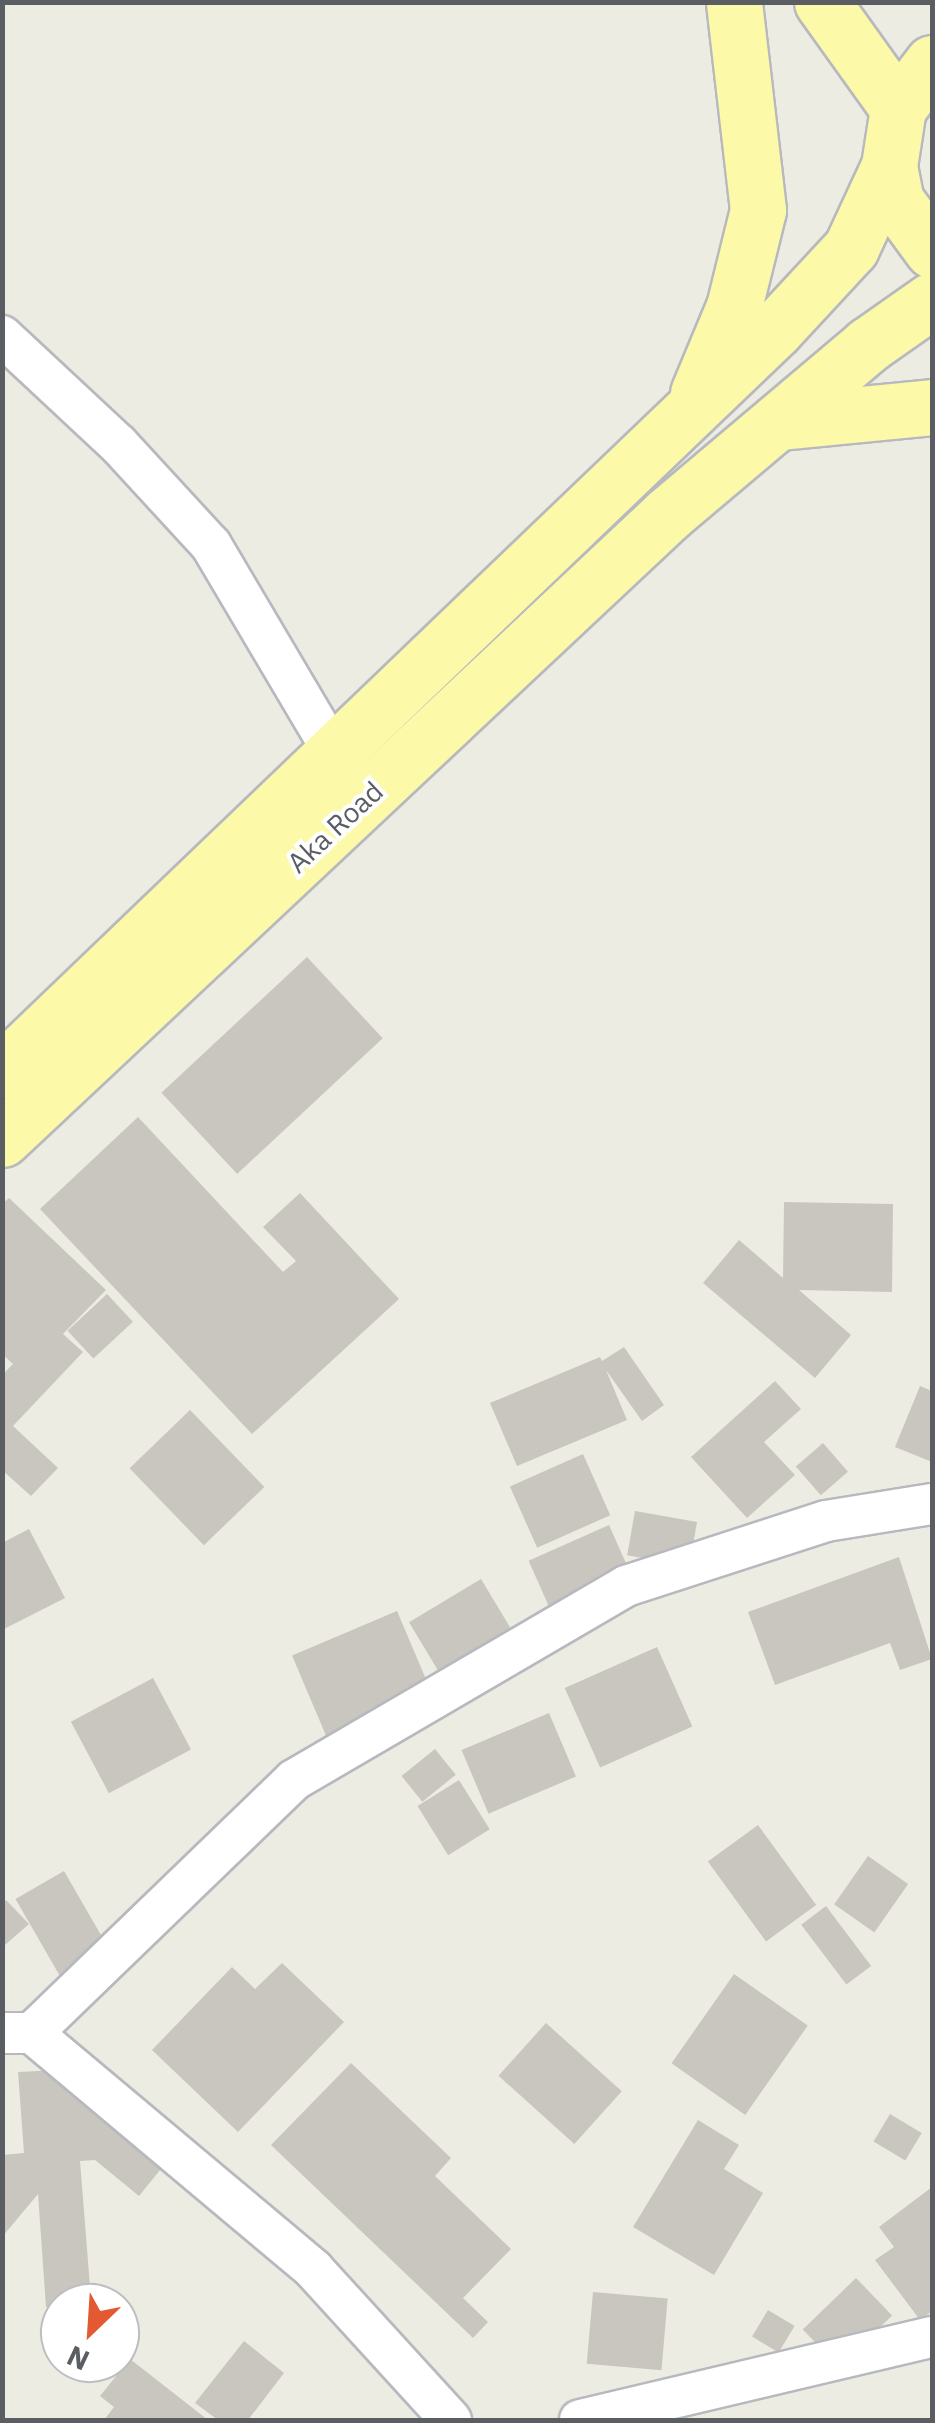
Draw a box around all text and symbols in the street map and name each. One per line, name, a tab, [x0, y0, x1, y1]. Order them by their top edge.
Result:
street label: Aka Road	[280, 774, 390, 880]
north arrow	[40, 2283, 140, 2383]
text: N	[61, 2338, 95, 2380]

